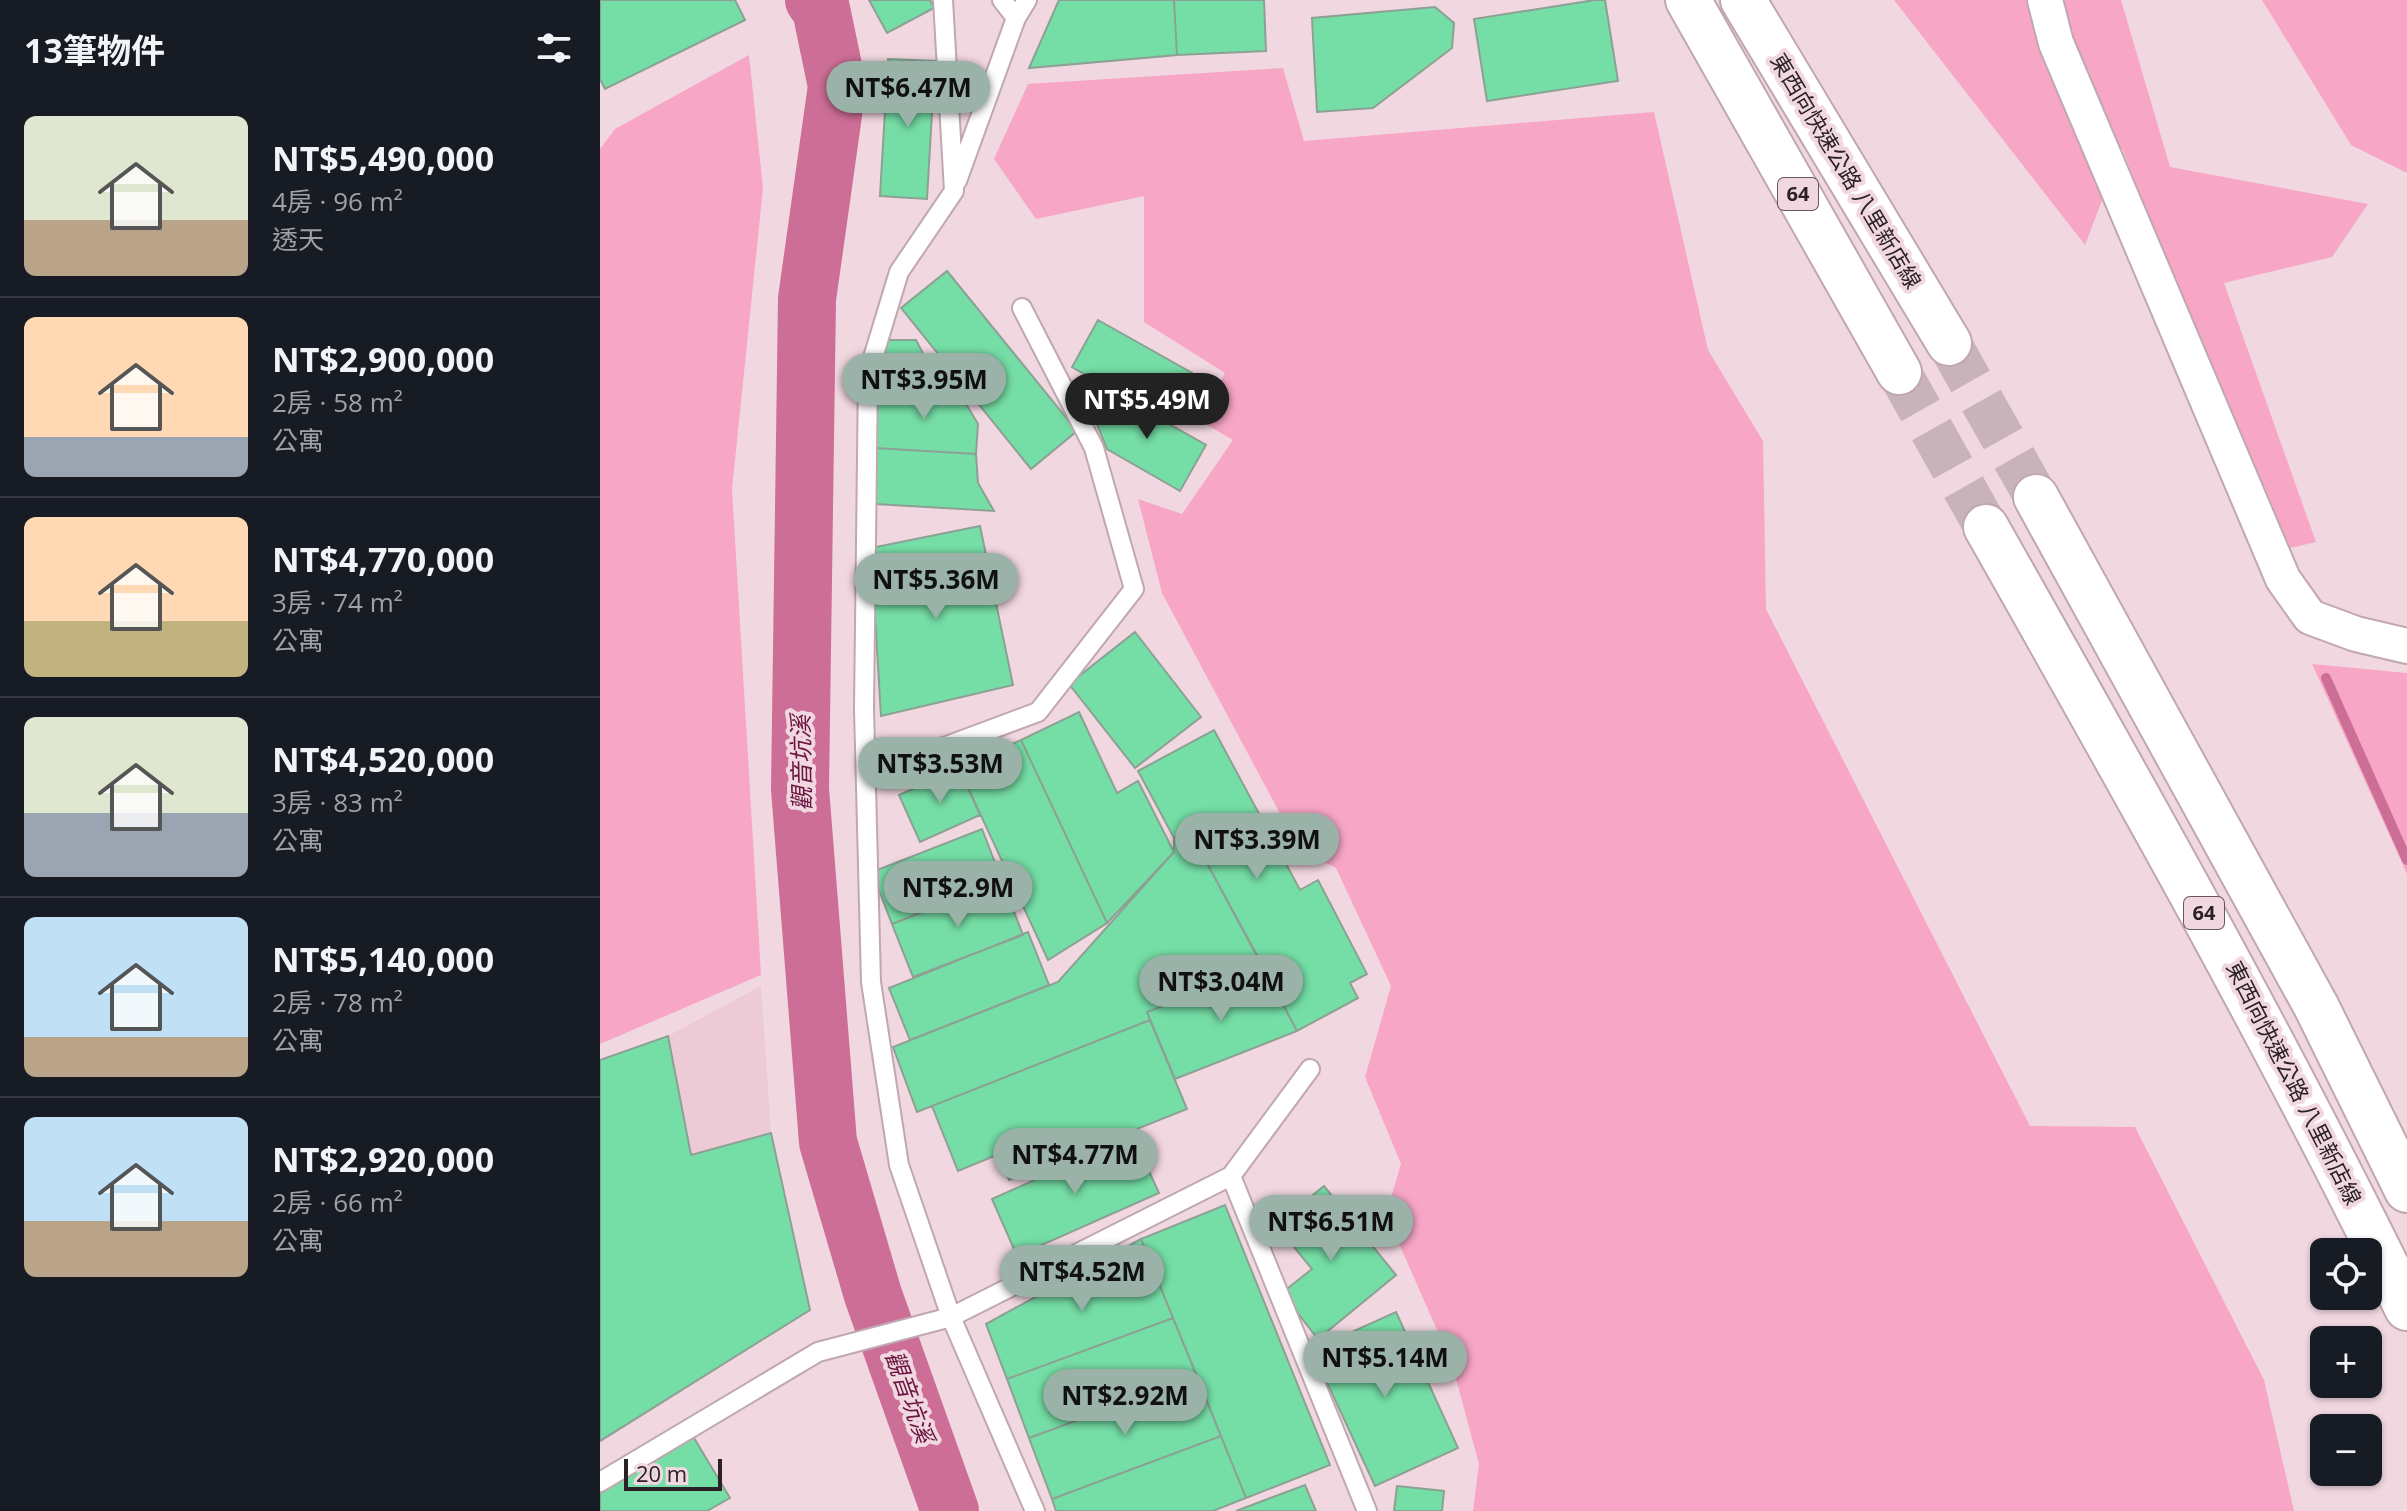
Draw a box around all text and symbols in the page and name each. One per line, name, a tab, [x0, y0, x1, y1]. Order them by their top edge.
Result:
icon: filters	[532, 26, 576, 70]
text: 13筆物件	[24, 27, 165, 73]
street label: 東西向快速公路 八里新店線	[1765, 47, 1929, 294]
pin: NT$6.47M	[825, 61, 991, 129]
text: NT$6.47M	[844, 69, 972, 105]
text: NT$5,490,000	[272, 135, 494, 181]
icon: home	[88, 148, 184, 244]
road number: 64	[1778, 178, 1818, 210]
text: 4房 · 96 m²	[272, 183, 403, 219]
text: 透天	[272, 221, 324, 257]
text: NT$2,900,000	[272, 336, 494, 382]
icon: home	[88, 349, 184, 445]
pin: NT$3.95M	[841, 353, 1007, 421]
text: NT$3.95M	[860, 361, 988, 397]
pin: NT$5.49M	[1064, 373, 1230, 441]
text: NT$5.49M	[1083, 381, 1211, 417]
text: 2房 · 58 m²	[272, 384, 403, 420]
text: 公寓	[272, 422, 324, 458]
text: NT$4,770,000	[272, 536, 494, 582]
icon: home	[88, 549, 184, 645]
pin: NT$5.36M	[853, 553, 1019, 621]
text: NT$5.36M	[872, 561, 1000, 597]
text: 3房 · 74 m²	[272, 584, 403, 620]
text: 公寓	[272, 622, 324, 658]
water label: 觀音坑溪	[783, 712, 818, 811]
text: NT$4,520,000	[272, 736, 494, 782]
pin: NT$3.53M	[857, 737, 1023, 805]
text: NT$3.53M	[876, 745, 1004, 781]
icon: home	[88, 749, 184, 845]
text: 3房 · 83 m²	[272, 784, 403, 820]
pin: NT$3.39M	[1174, 813, 1340, 881]
text: NT$3.39M	[1193, 821, 1321, 857]
text: 公寓	[272, 822, 324, 858]
pin: NT$2.9M	[884, 861, 1032, 929]
text: NT$2.9M	[902, 869, 1014, 905]
road number: 64	[2184, 897, 2224, 929]
text: NT$5,140,000	[272, 936, 494, 982]
icon: home	[88, 949, 184, 1045]
pin: NT$3.04M	[1138, 955, 1304, 1023]
street label: 東西向快速公路 八里新店線	[2220, 956, 2369, 1210]
text: NT$3.04M	[1157, 963, 1285, 999]
text: 2房 · 78 m²	[272, 984, 403, 1020]
text: 公寓	[272, 1022, 324, 1058]
pin: NT$4.77M	[992, 1128, 1158, 1196]
text: NT$2,920,000	[272, 1136, 494, 1182]
text: NT$4.77M	[1011, 1136, 1139, 1172]
icon: home	[88, 1149, 184, 1245]
text: 2房 · 66 m²	[272, 1184, 403, 1220]
pin: NT$6.51M	[1248, 1195, 1414, 1263]
text: NT$6.51M	[1267, 1203, 1395, 1239]
text: 公寓	[272, 1222, 324, 1258]
map controls	[2310, 1238, 2382, 1486]
button: locate	[2310, 1238, 2382, 1310]
pin: NT$4.52M	[999, 1245, 1165, 1313]
text: NT$4.52M	[1018, 1253, 1146, 1289]
button: +	[2310, 1326, 2382, 1398]
pin: NT$5.14M	[1302, 1331, 1468, 1399]
text: NT$5.14M	[1321, 1339, 1449, 1375]
water label: 觀音坑溪	[878, 1346, 943, 1450]
pin: NT$2.92M	[1042, 1369, 1208, 1437]
text: NT$2.92M	[1061, 1377, 1189, 1413]
button: −	[2310, 1414, 2382, 1486]
scale bar	[624, 1455, 722, 1491]
text: 20 m	[636, 1458, 687, 1488]

